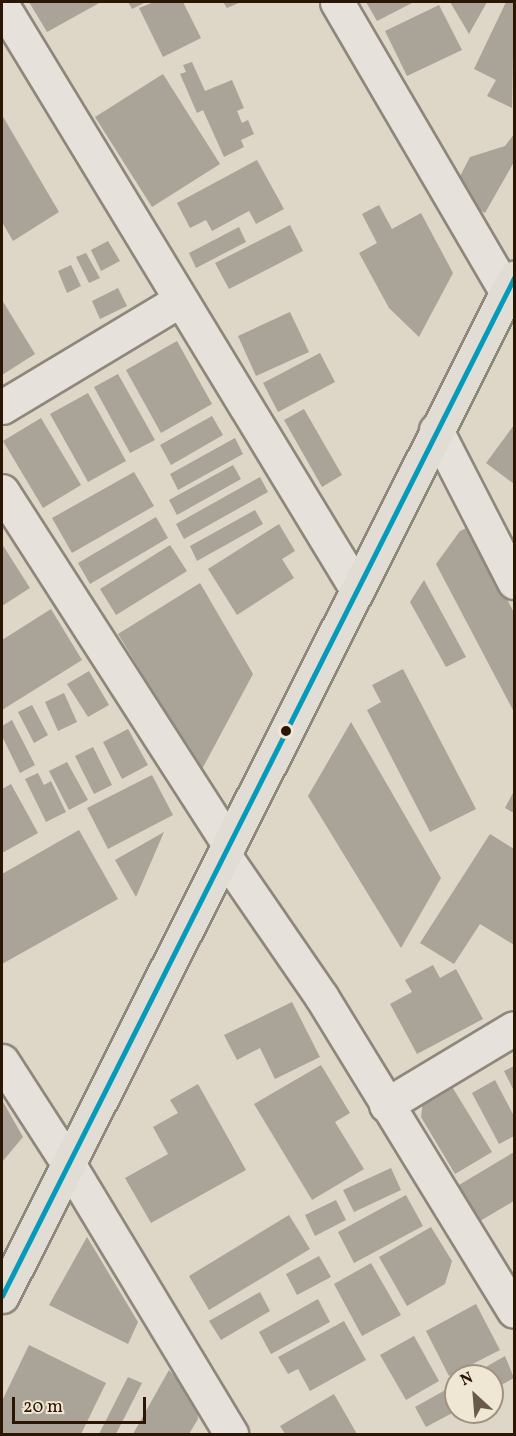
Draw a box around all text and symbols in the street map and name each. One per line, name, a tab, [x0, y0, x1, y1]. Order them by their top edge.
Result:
unlabelled marker	[280, 725, 292, 737]
north arrow	[444, 1364, 504, 1424]
text: N	[457, 1367, 477, 1392]
scale bar	[15, 1385, 148, 1423]
text: 20 m	[23, 1395, 63, 1420]

